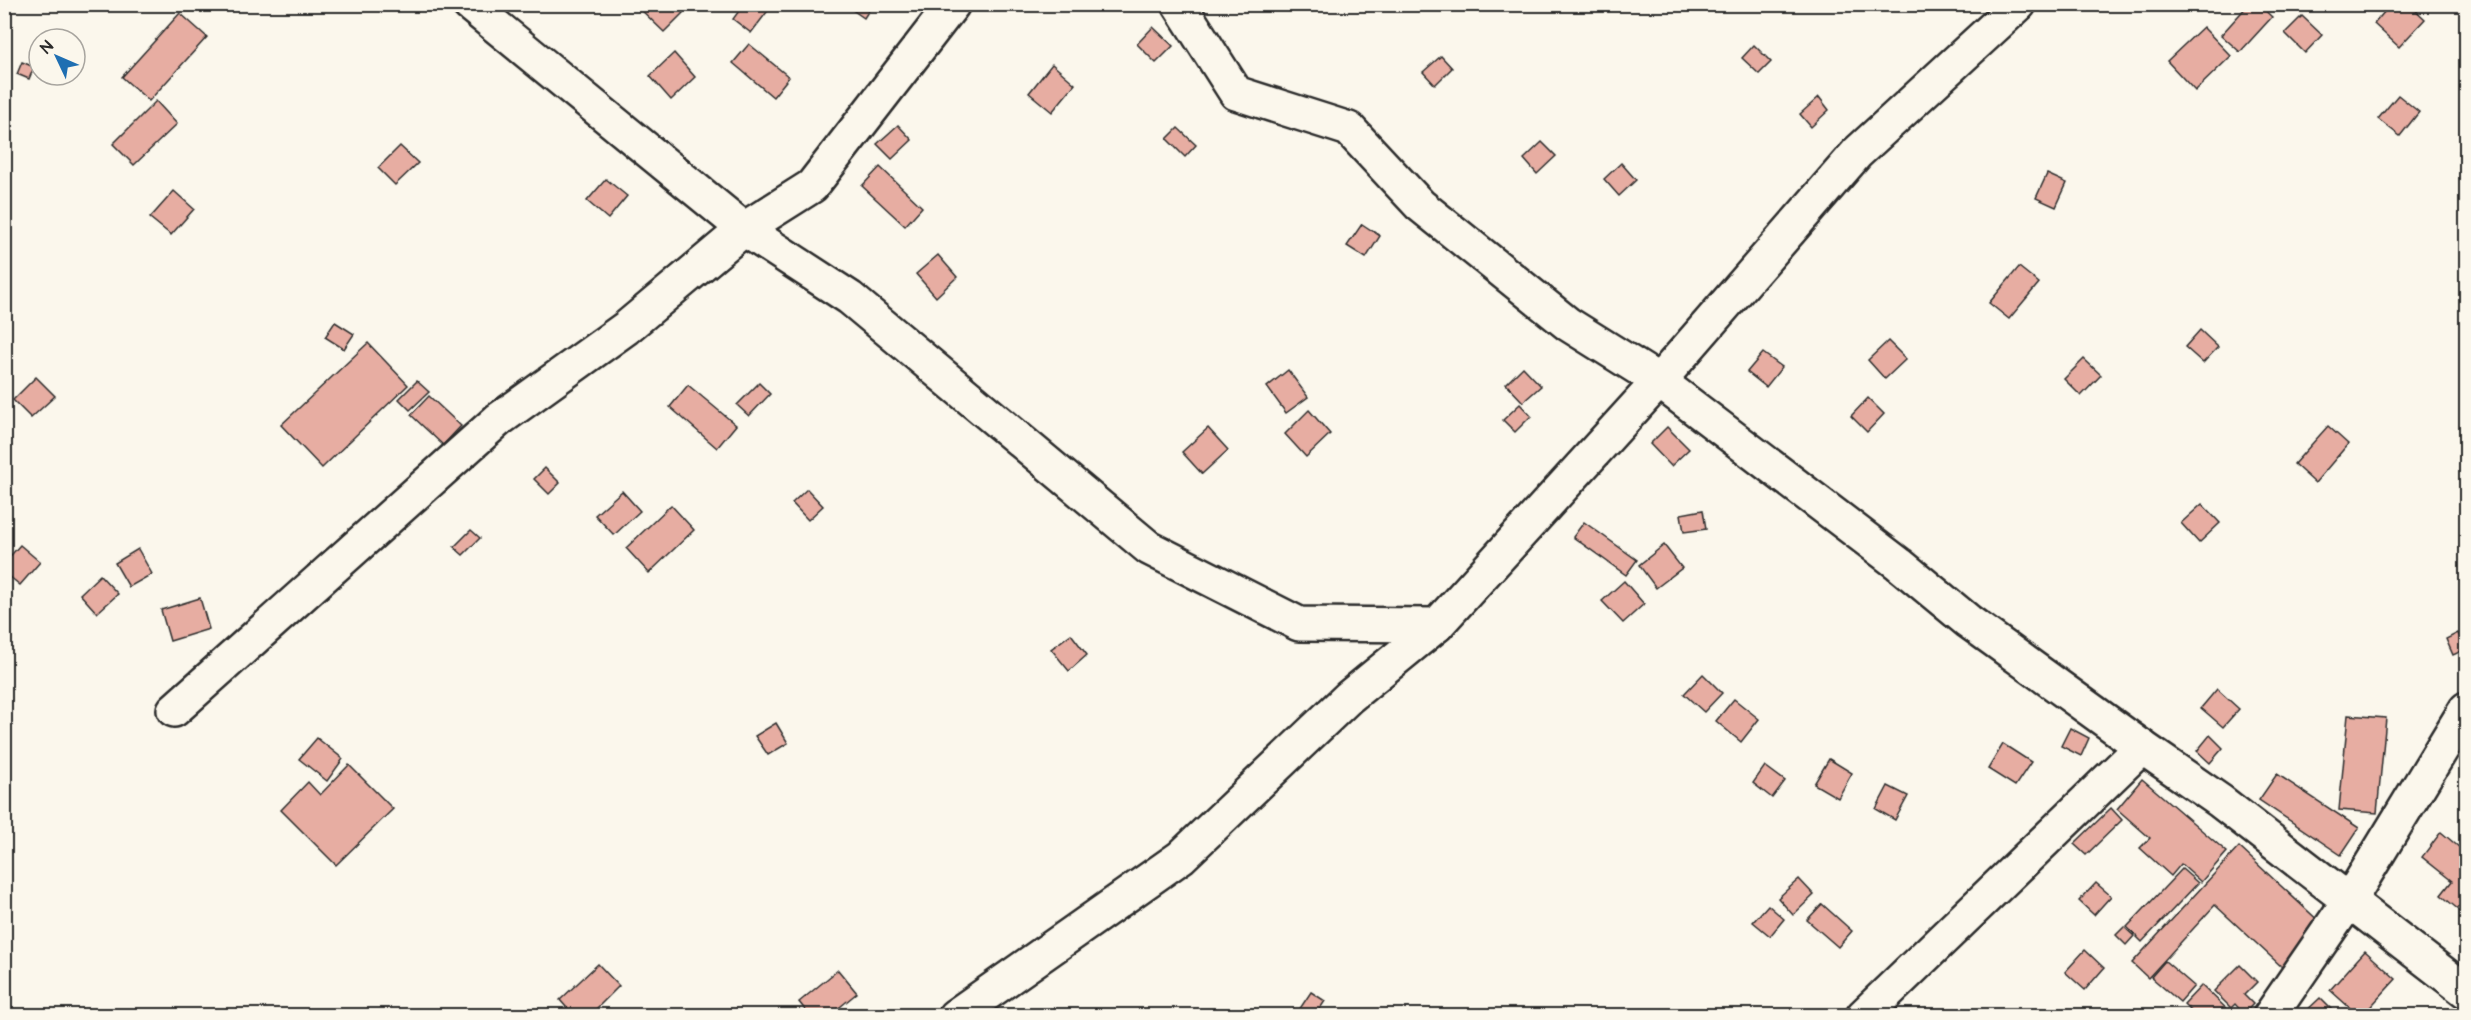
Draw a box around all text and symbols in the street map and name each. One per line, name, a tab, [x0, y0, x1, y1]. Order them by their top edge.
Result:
north arrow	[27, 27, 87, 87]
text: N	[36, 36, 58, 59]

